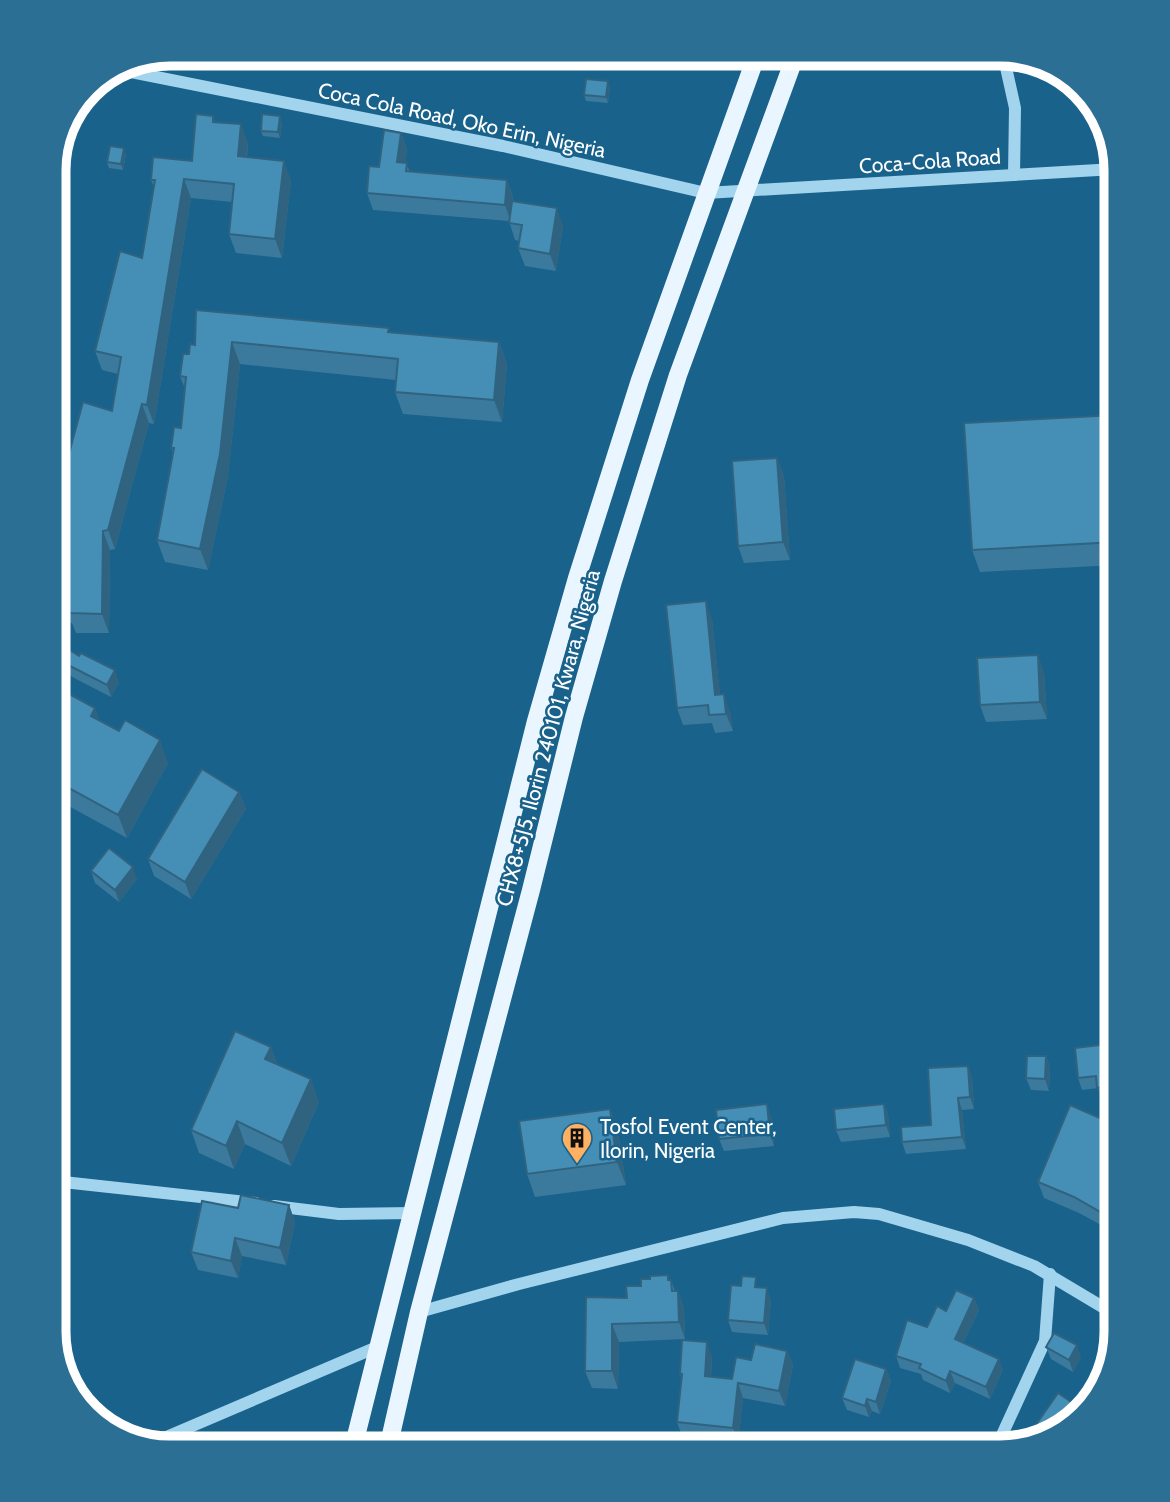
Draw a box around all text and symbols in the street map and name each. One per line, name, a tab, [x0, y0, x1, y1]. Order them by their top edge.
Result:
street label: Coca Cola Road, Oko Erin, Nigeria	[316, 77, 608, 163]
street label: Coca-Cola Road	[858, 144, 1002, 178]
street label: CHX8+5J5, Ilorin 240101, Kwara, Nigeria	[491, 567, 605, 909]
place label: Tosfol Event Center, Ilorin, Nigeria	[600, 1114, 777, 1163]
building icon: Tosfol Event Center, Ilorin, Nigeria	[560, 1121, 594, 1165]

